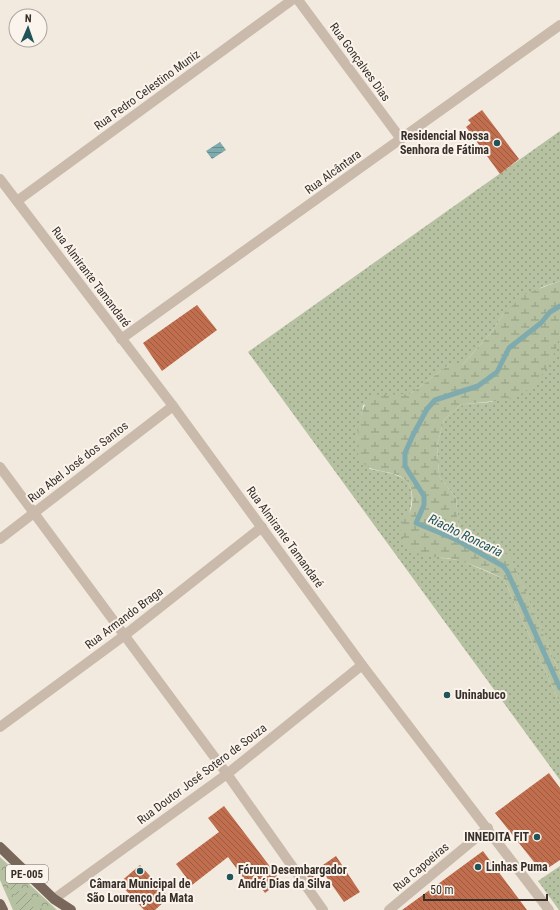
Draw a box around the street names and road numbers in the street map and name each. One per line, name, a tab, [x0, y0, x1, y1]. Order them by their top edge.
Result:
street label: Rua Gonçalves Dias	[327, 20, 393, 104]
street label: Rua Pedro Celestino Muniz	[92, 47, 202, 133]
street label: Rua Alcântara	[302, 147, 364, 197]
street label: Rua Almirante Tamandaré	[49, 224, 133, 330]
street label: Rua Abel José dos Santos	[25, 419, 131, 505]
street label: Rua Almirante Tamandaré	[244, 484, 327, 591]
street label: Rua Armando Braga	[82, 584, 166, 652]
street label: Rua Doutor José Sotero de Souza	[135, 721, 270, 827]
street label: Rua Capoeiras	[390, 840, 452, 894]
road number: PE-005	[6, 865, 48, 883]

